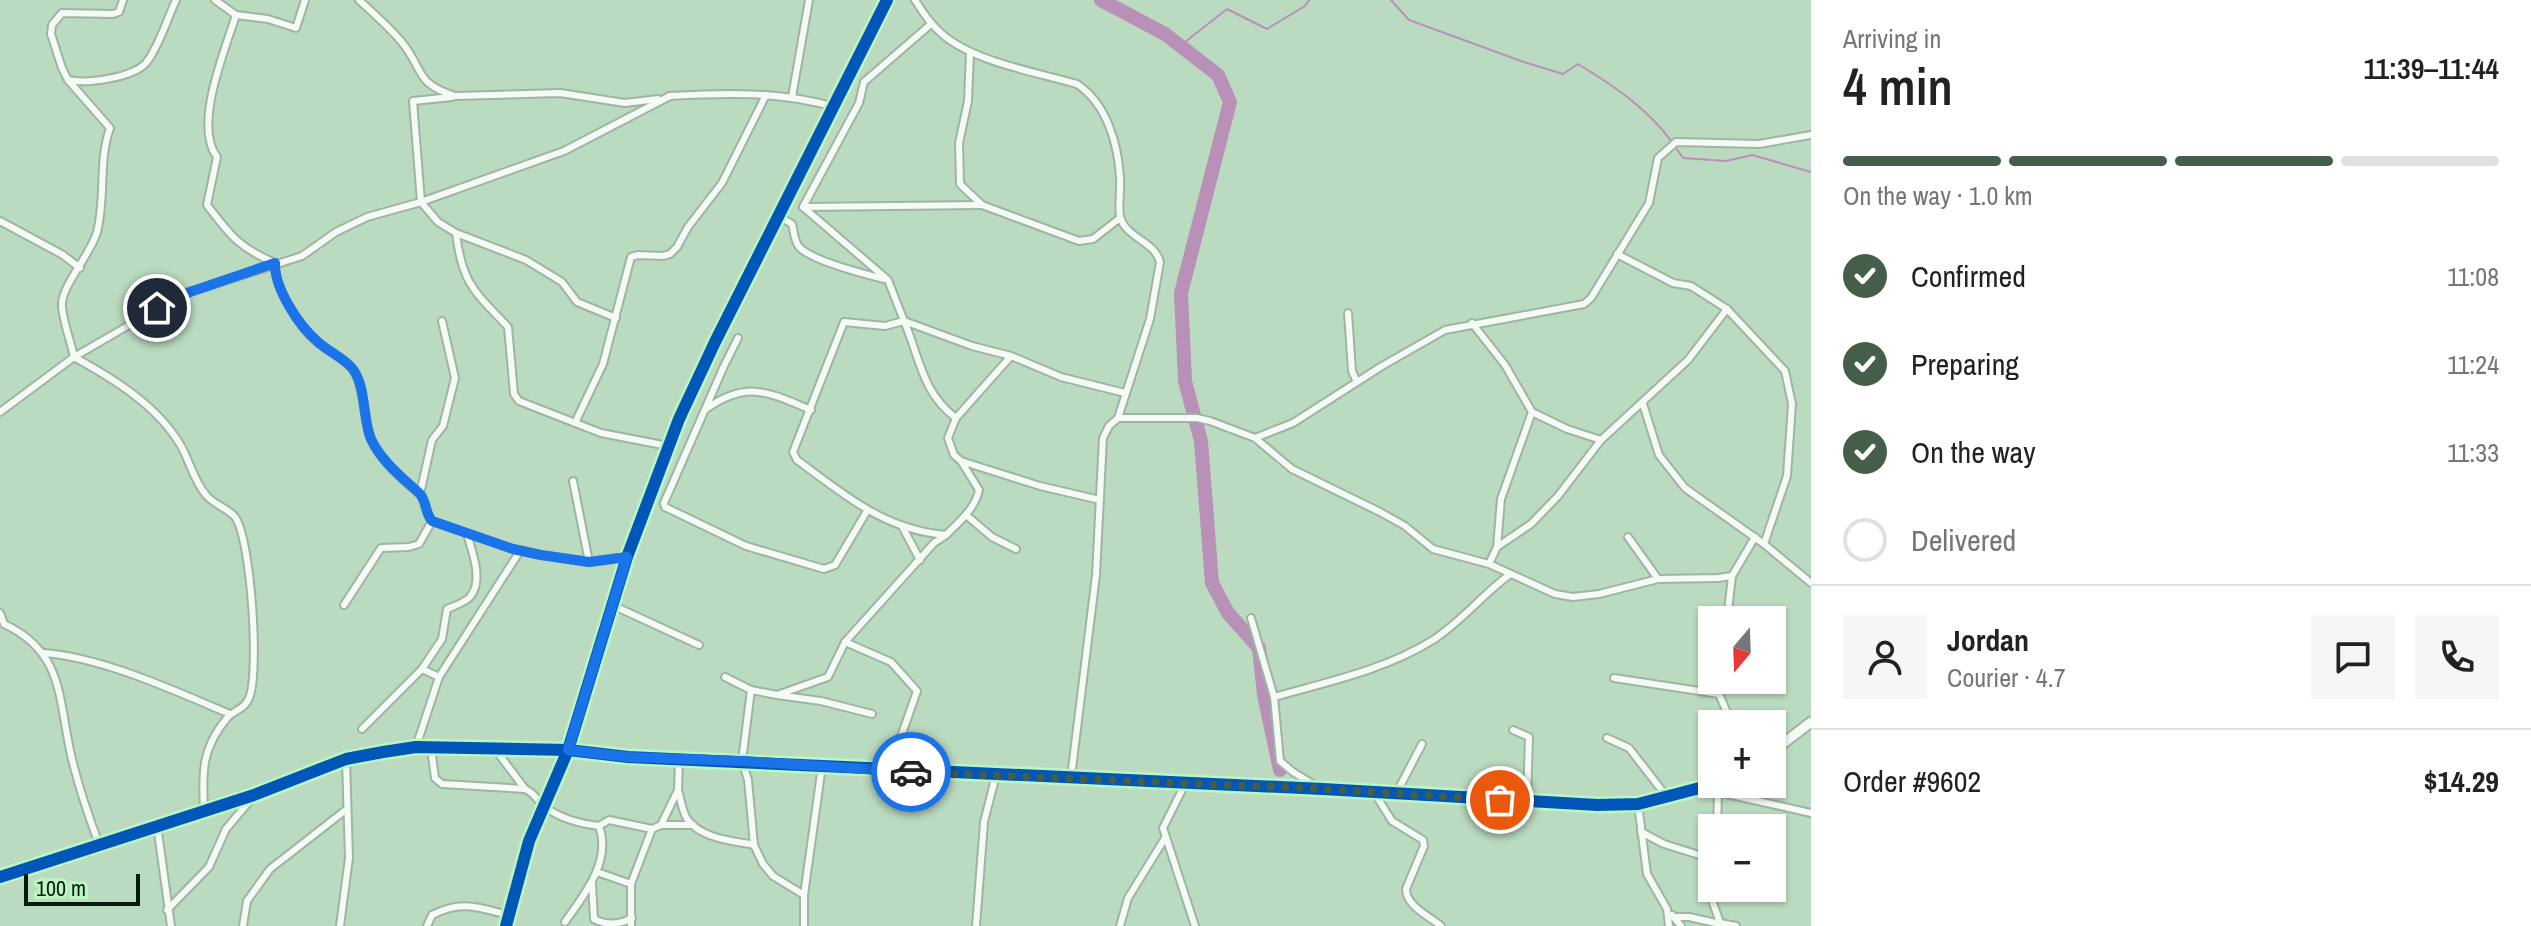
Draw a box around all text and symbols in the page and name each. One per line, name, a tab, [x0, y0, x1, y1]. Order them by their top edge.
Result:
text: Arriving in	[1843, 21, 1941, 56]
text: 11:39–11:44	[2363, 48, 2499, 88]
text: 4 min	[1843, 51, 1953, 121]
text: On the way · 1.0 km	[1843, 178, 2033, 213]
icon: check	[1843, 254, 1887, 298]
text: Confirmed	[1911, 256, 2026, 296]
text: 11:08	[2447, 259, 2499, 294]
pin	[123, 274, 191, 342]
icon: home	[135, 286, 179, 330]
icon: check	[1843, 342, 1887, 386]
text: Preparing	[1911, 344, 2019, 384]
text: 11:24	[2447, 347, 2499, 382]
icon: check	[1843, 430, 1887, 474]
text: On the way	[1911, 432, 2035, 472]
text: 11:33	[2447, 435, 2499, 470]
text: Delivered	[1911, 520, 2016, 560]
north arrow	[1698, 606, 1786, 694]
map controls	[1698, 606, 1786, 902]
button: person	[1843, 615, 1927, 699]
button: chat	[2311, 615, 2395, 699]
button: phone	[2415, 615, 2499, 699]
text: Jordan	[1947, 620, 2029, 660]
text: Courier · 4.7	[1947, 660, 2066, 695]
button: +	[1698, 710, 1786, 798]
courier	[871, 732, 951, 812]
icon: car	[889, 750, 933, 794]
text: Order #9602	[1843, 761, 1981, 801]
text: $14.29	[2424, 761, 2499, 801]
pin	[1466, 766, 1534, 834]
icon: bag	[1478, 778, 1522, 822]
button: −	[1698, 814, 1786, 902]
scale bar	[24, 870, 140, 906]
text: 100 m	[36, 873, 86, 903]

